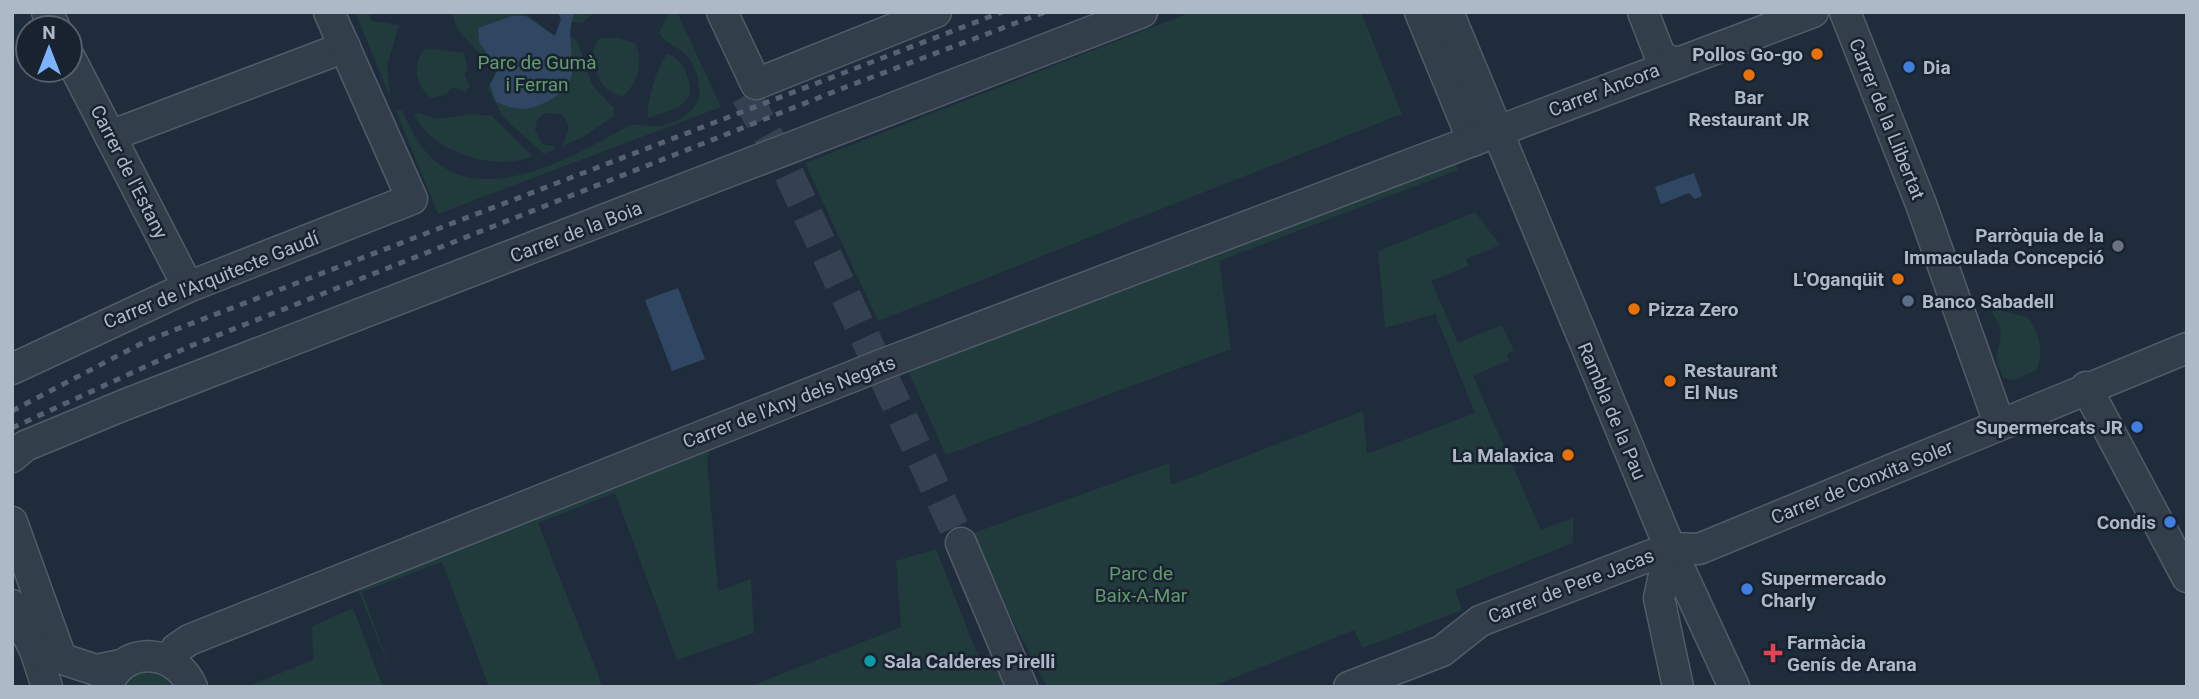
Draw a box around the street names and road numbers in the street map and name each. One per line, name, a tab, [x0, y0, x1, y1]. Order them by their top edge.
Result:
street label: Carrer de la Llibertat	[1844, 35, 1930, 203]
street label: Carrer Àncora	[1545, 58, 1663, 122]
street label: Carrer de l'Estany	[85, 101, 173, 243]
street label: Carrer de la Boia	[507, 196, 645, 268]
street label: Carrer de l'Arquitecte Gaudí	[100, 226, 323, 334]
street label: Rambla de la Pau	[1573, 339, 1651, 483]
street label: Carrer de l'Any dels Negats	[679, 351, 899, 453]
street label: Carrer de Conxita Soler	[1768, 435, 1957, 529]
street label: Carrer de Pere Jacas	[1485, 544, 1657, 628]

